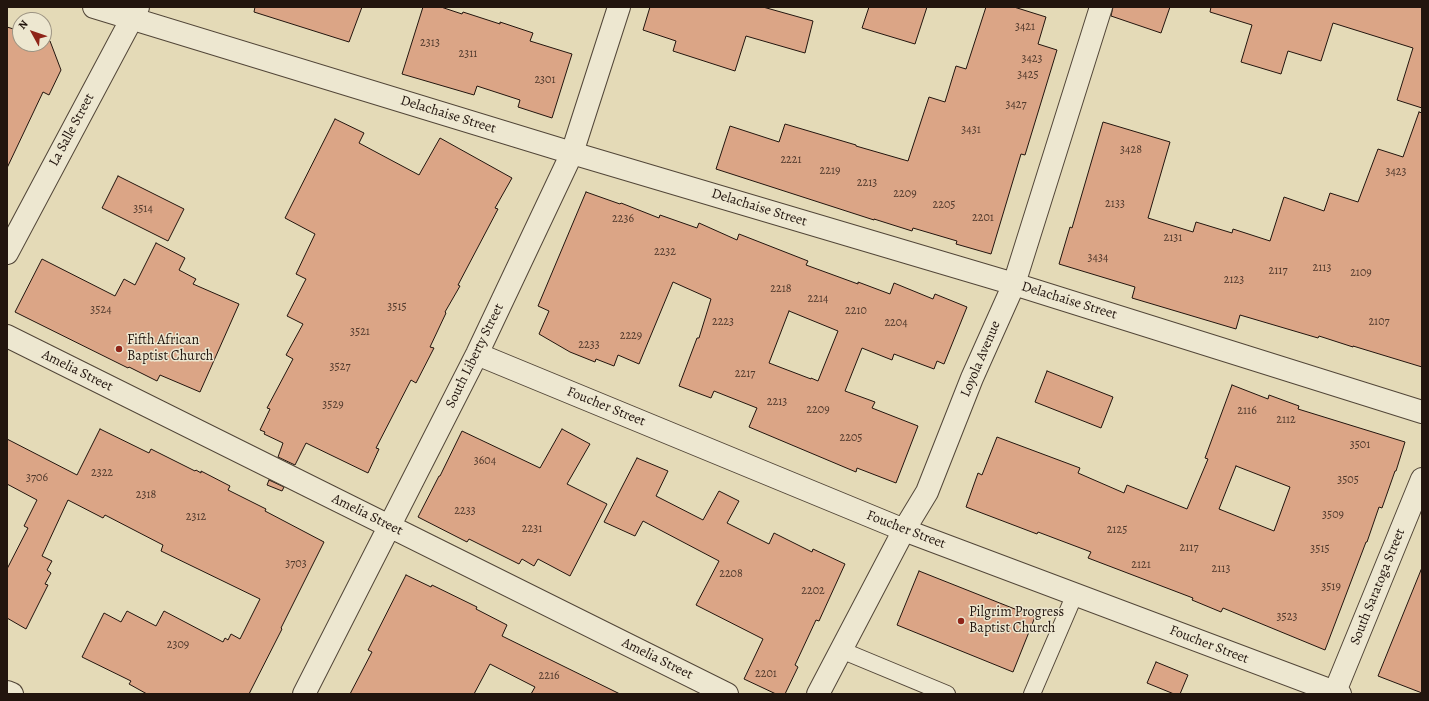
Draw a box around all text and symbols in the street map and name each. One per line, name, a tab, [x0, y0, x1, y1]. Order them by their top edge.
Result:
north arrow	[12, 12, 52, 52]
text: N	[15, 17, 32, 33]
house number: 3421	[1015, 20, 1035, 34]
house number: 2313	[420, 36, 440, 50]
house number: 2311	[459, 47, 477, 61]
house number: 3423	[1021, 52, 1043, 66]
house number: 3425	[1017, 68, 1039, 82]
house number: 2301	[534, 73, 556, 87]
street label: La Salle Street	[46, 91, 98, 169]
street label: Delachaise Street	[398, 92, 498, 138]
house number: 3427	[1005, 98, 1027, 112]
house number: 3431	[961, 123, 981, 137]
house number: 3428	[1120, 143, 1142, 157]
house number: 2221	[780, 153, 802, 167]
house number: 2219	[820, 164, 840, 178]
house number: 3423	[1385, 165, 1407, 179]
house number: 2213	[857, 176, 877, 190]
street label: Delachaise Street	[709, 185, 809, 231]
house number: 2209	[893, 187, 917, 201]
house number: 2133	[1105, 197, 1125, 211]
house number: 2205	[933, 198, 955, 212]
house number: 3514	[133, 202, 153, 216]
house number: 2201	[972, 211, 994, 225]
house number: 2236	[612, 212, 634, 226]
house number: 2131	[1164, 231, 1182, 245]
house number: 2232	[654, 245, 676, 259]
house number: 3434	[1088, 251, 1108, 265]
house number: 2113	[1313, 261, 1331, 275]
house number: 2117	[1269, 264, 1287, 278]
house number: 2109	[1350, 266, 1372, 280]
house number: 2123	[1224, 273, 1244, 287]
street label: Delachaise Street	[1019, 278, 1119, 324]
house number: 2218	[770, 282, 792, 296]
house number: 2214	[808, 292, 828, 306]
house number: 3515	[387, 300, 407, 314]
street label: South Liberty Street	[442, 301, 508, 411]
house number: 3524	[90, 303, 112, 317]
house number: 2210	[845, 304, 867, 318]
house number: 2223	[712, 315, 734, 329]
house number: 2107	[1368, 315, 1390, 329]
house number: 2204	[884, 316, 908, 330]
street label: Loyola Avenue	[957, 318, 1005, 400]
house number: 3521	[350, 325, 370, 339]
house number: 2229	[620, 329, 642, 343]
place label: Fifth African Baptist Church	[127, 333, 213, 366]
house number: 2233	[578, 338, 600, 352]
marker: Fifth African Baptist Church	[114, 344, 124, 354]
street label: Amelia Street	[39, 347, 115, 395]
house number: 3527	[330, 360, 350, 374]
house number: 2217	[735, 367, 755, 381]
street label: Foucher Street	[564, 384, 648, 430]
house number: 2213	[767, 395, 787, 409]
house number: 3529	[322, 398, 344, 412]
house number: 2209	[806, 403, 830, 417]
house number: 2116	[1237, 404, 1257, 418]
house number: 2112	[1276, 413, 1296, 427]
house number: 2205	[840, 431, 862, 445]
house number: 3501	[1350, 438, 1370, 452]
house number: 3604	[474, 454, 496, 468]
house number: 2322	[91, 466, 113, 480]
house number: 3706	[26, 471, 48, 485]
house number: 3505	[1337, 473, 1359, 487]
house number: 2318	[136, 488, 156, 502]
street label: Amelia Street	[329, 491, 405, 539]
house number: 2233	[454, 504, 476, 518]
street label: Foucher Street	[864, 507, 948, 553]
house number: 3509	[1322, 508, 1344, 522]
house number: 2312	[186, 510, 206, 524]
house number: 2231	[522, 522, 542, 536]
house number: 2125	[1107, 523, 1127, 537]
street label: South Saratoga Street	[1347, 526, 1409, 648]
house number: 2117	[1180, 541, 1198, 555]
house number: 3515	[1310, 542, 1330, 556]
house number: 3703	[285, 557, 307, 571]
house number: 2121	[1131, 558, 1151, 572]
house number: 2113	[1212, 562, 1230, 576]
house number: 2208	[719, 567, 743, 581]
house number: 3519	[1321, 580, 1341, 594]
house number: 2202	[801, 584, 825, 598]
place label: Pilgrim Progress Baptist Church	[969, 605, 1064, 638]
house number: 3523	[1277, 610, 1297, 624]
marker: Pilgrim Progress Baptist Church	[956, 616, 966, 626]
street label: Foucher Street	[1167, 622, 1251, 668]
street label: Amelia Street	[619, 635, 695, 683]
house number: 2309	[167, 638, 189, 652]
house number: 2201	[755, 667, 777, 681]
house number: 2216	[538, 669, 560, 683]

